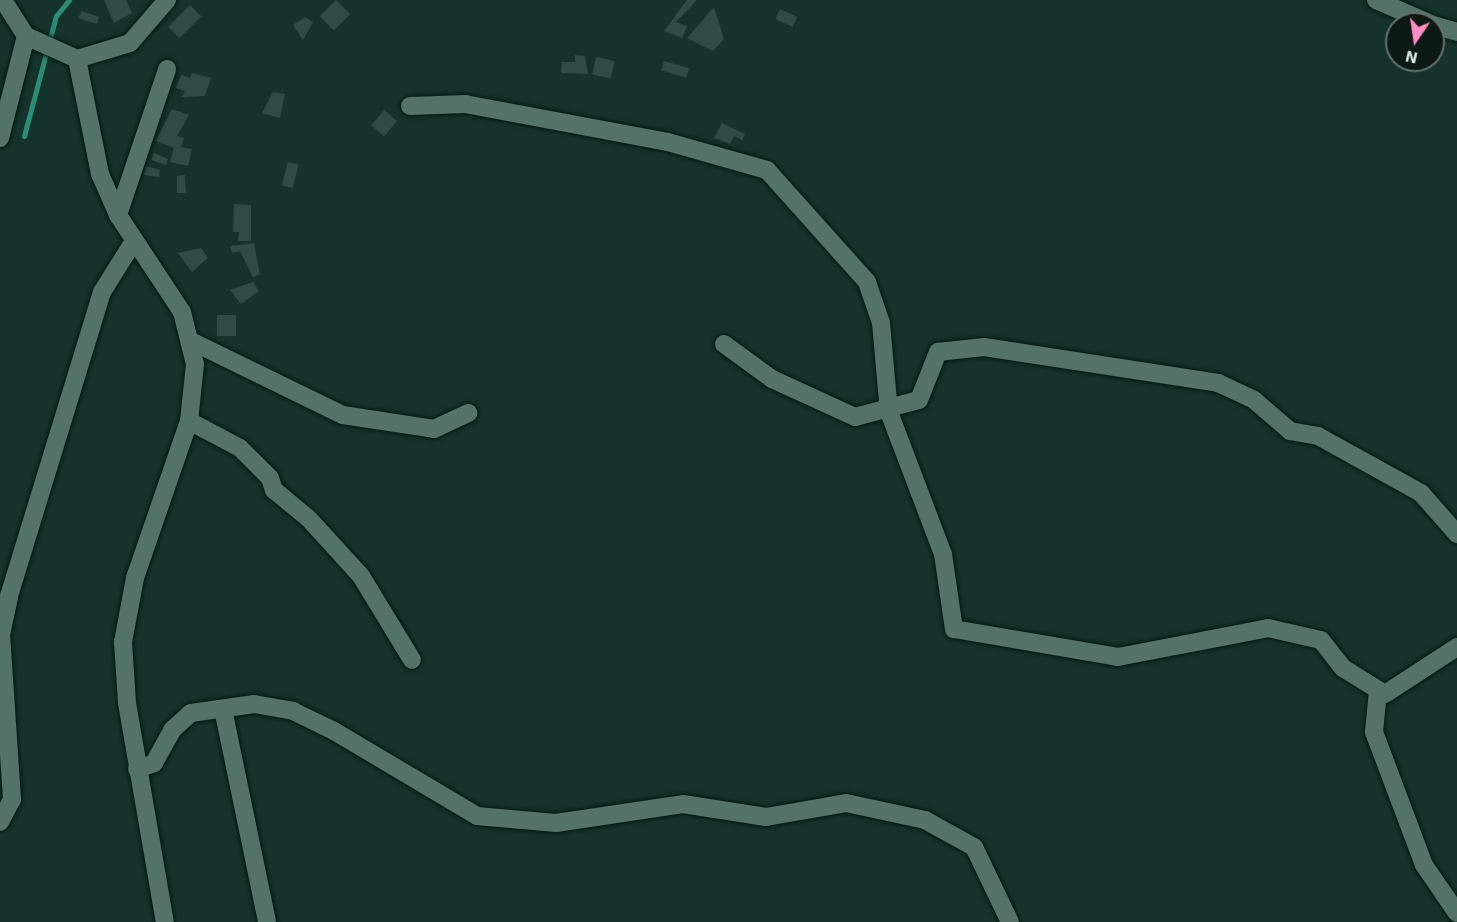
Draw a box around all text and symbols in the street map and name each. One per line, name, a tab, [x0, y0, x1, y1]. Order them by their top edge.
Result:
north arrow	[1385, 12, 1445, 72]
text: N	[1404, 48, 1419, 69]

